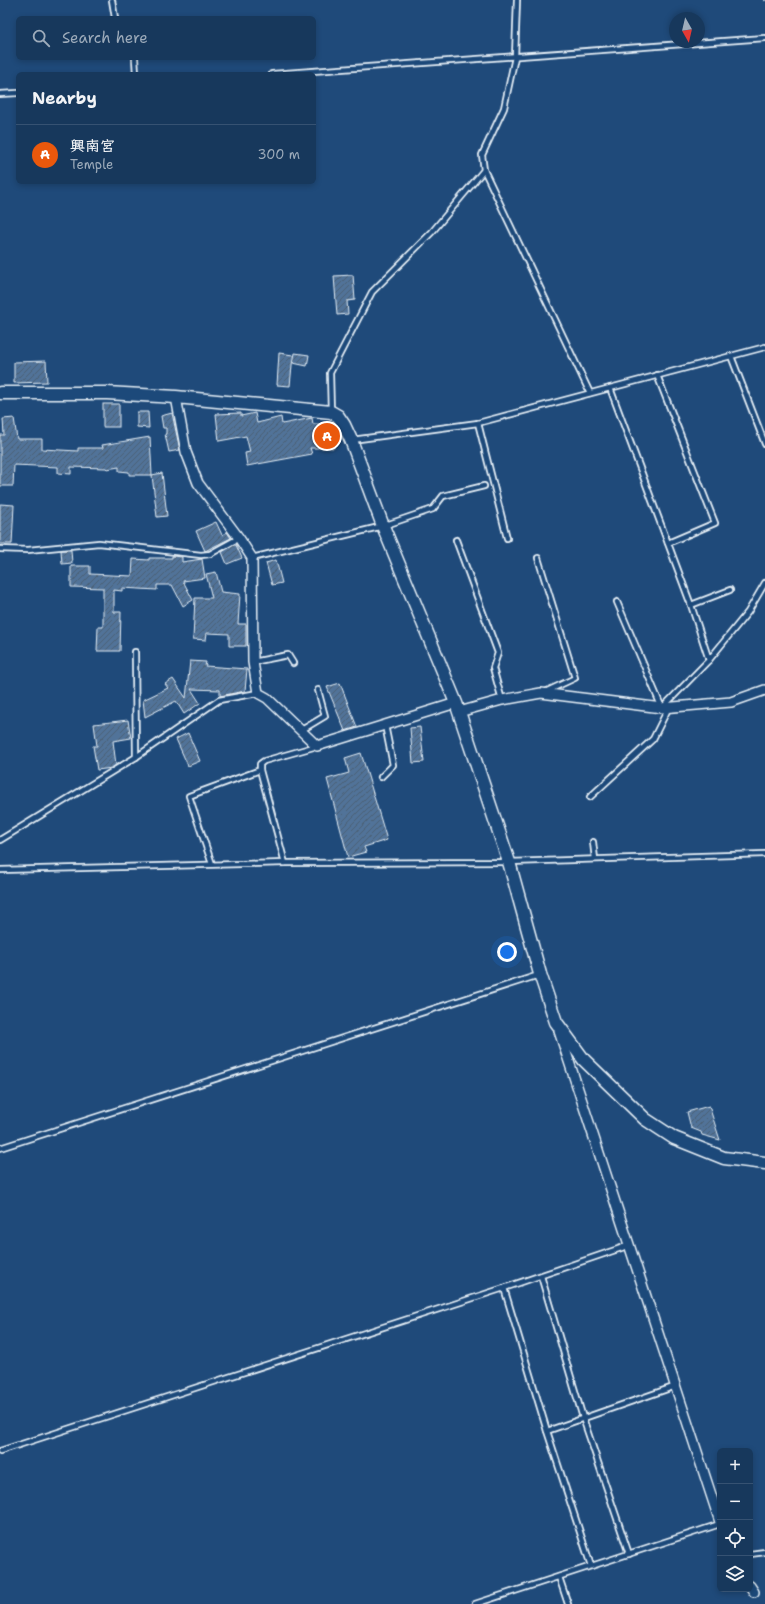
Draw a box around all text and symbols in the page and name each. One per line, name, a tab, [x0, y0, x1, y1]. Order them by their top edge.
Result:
north arrow	[669, 12, 705, 48]
search box	[16, 16, 316, 60]
icon: search	[30, 27, 52, 49]
text: Search here	[62, 28, 148, 48]
text: Nearby	[32, 87, 97, 109]
text: 興南宮	[70, 136, 115, 156]
text: A	[40, 146, 50, 163]
text: 300 m	[257, 146, 300, 163]
text: Temple	[70, 156, 113, 173]
pin: A	[314, 421, 340, 451]
your location	[497, 942, 517, 962]
map controls	[717, 1448, 753, 1592]
button: +	[717, 1448, 753, 1484]
button: −	[717, 1484, 753, 1520]
button: locate	[717, 1520, 753, 1556]
button: layers	[717, 1556, 753, 1592]

